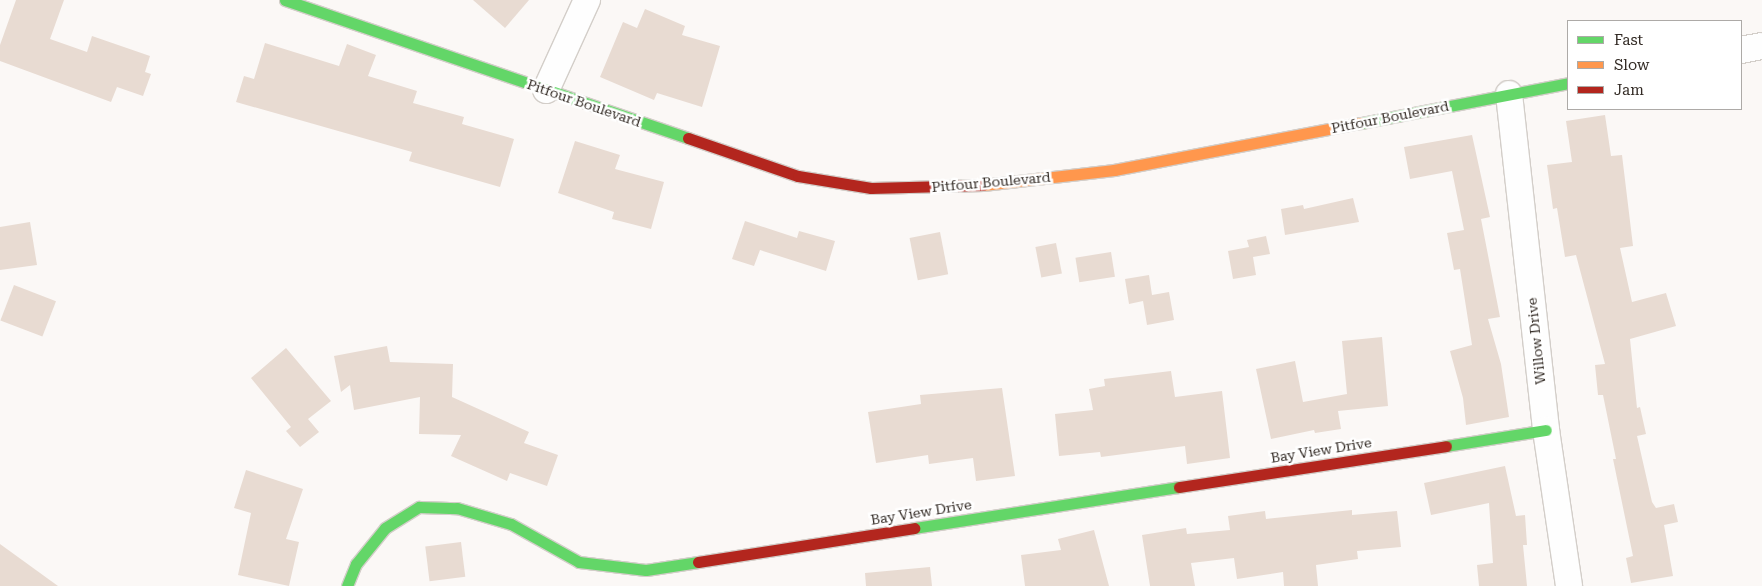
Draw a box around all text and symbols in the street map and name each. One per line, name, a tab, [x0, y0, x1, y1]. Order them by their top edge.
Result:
legend	[1567, 20, 1742, 110]
text: Fast	[1614, 31, 1643, 49]
text: Slow	[1614, 56, 1649, 74]
street label: Pitfour Boulevard	[525, 76, 643, 130]
text: Jam	[1614, 81, 1644, 99]
street label: Pitfour Boulevard	[1330, 97, 1450, 137]
street label: Pitfour Boulevard	[931, 168, 1051, 196]
street label: Willow Drive	[1523, 297, 1549, 385]
street label: Bay View Drive	[1269, 434, 1373, 466]
street label: Bay View Drive	[869, 496, 973, 528]

